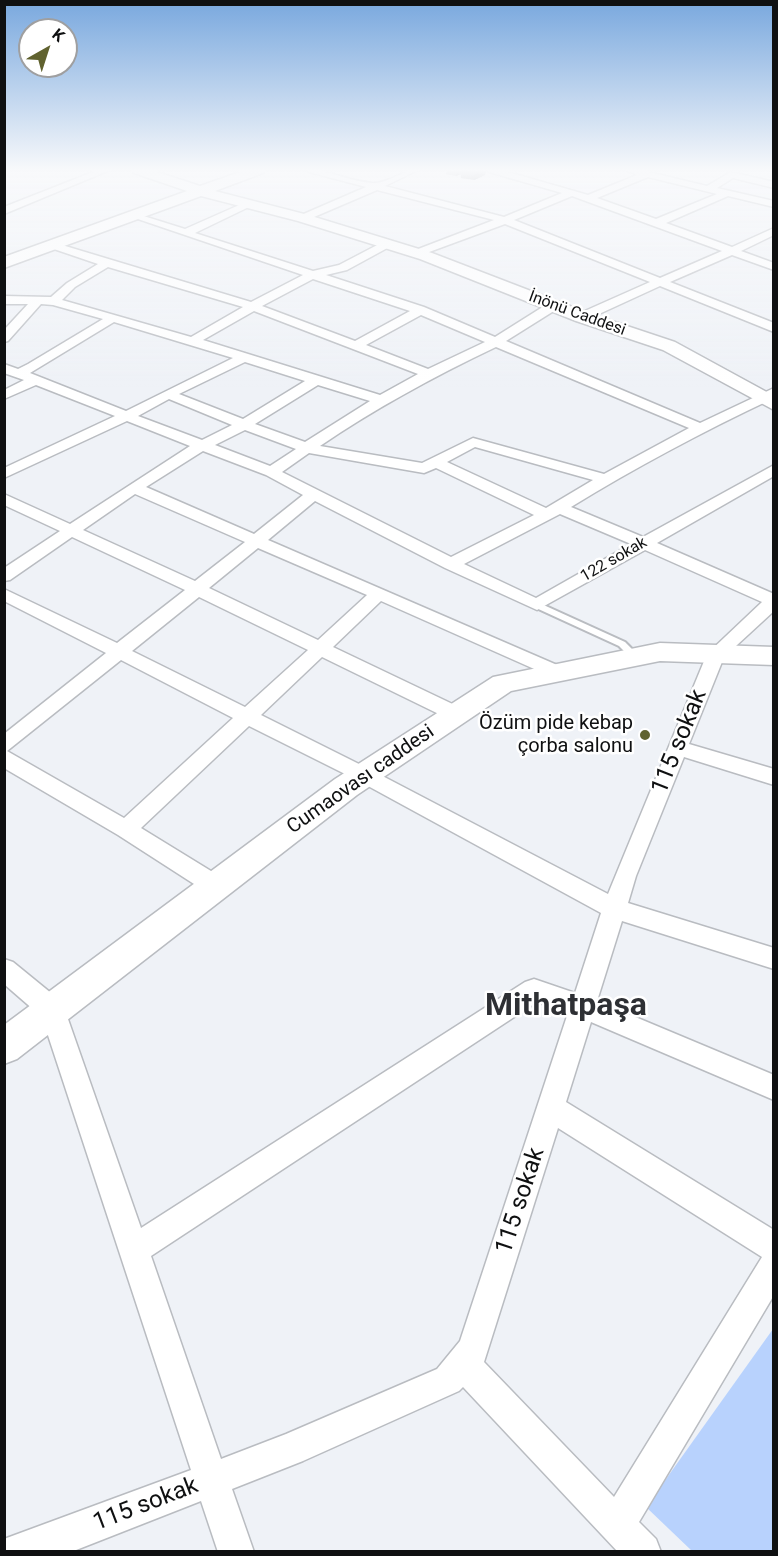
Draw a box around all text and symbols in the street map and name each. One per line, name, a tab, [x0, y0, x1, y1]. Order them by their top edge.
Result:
north arrow	[18, 18, 78, 78]
text: K	[48, 25, 68, 46]
street label: İnönü Caddesi	[526, 288, 628, 340]
street label: 122 sokak	[577, 533, 651, 587]
street label: 115 sokak	[646, 686, 714, 798]
place label: Özüm pide kebap çorba salonu	[479, 712, 633, 759]
street label: Cumaovası caddesi	[283, 720, 439, 840]
marker: Özüm pide kebap çorba salonu	[638, 728, 652, 742]
district label: Mithatpaşa	[485, 988, 647, 1026]
street label: 115 sokak	[490, 1144, 552, 1258]
street label: 115 sokak	[90, 1472, 202, 1538]

